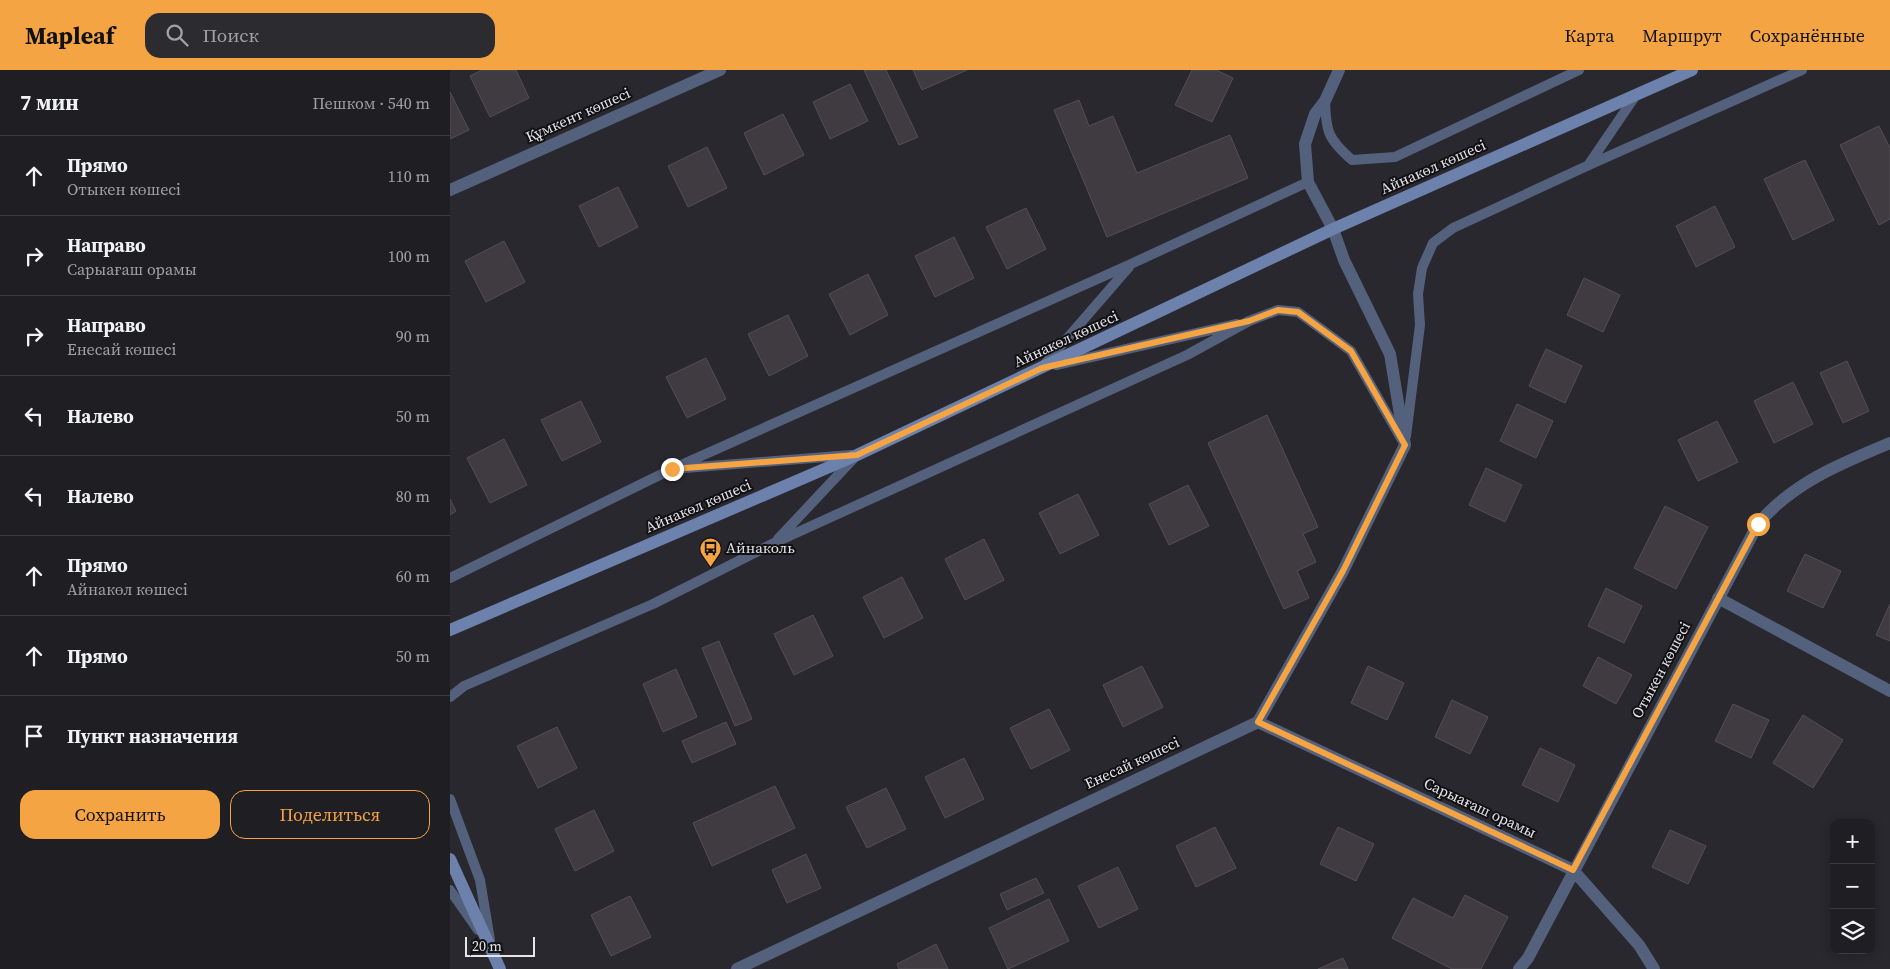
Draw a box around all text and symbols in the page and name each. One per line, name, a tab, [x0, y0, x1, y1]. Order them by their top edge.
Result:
search box	[145, 13, 495, 58]
text: Mapleaf	[25, 19, 115, 52]
icon: search	[163, 21, 191, 49]
text: Поиск	[203, 22, 259, 48]
text: Карта	[1565, 23, 1614, 48]
text: Маршрут	[1642, 23, 1722, 48]
text: Сохранённые	[1750, 23, 1865, 48]
street label: Құмкент көшесі	[522, 82, 633, 147]
text: 7 мин	[20, 88, 79, 117]
text: Пешком · 540 m	[312, 92, 430, 114]
street label: Айнакөл көшесі	[1377, 134, 1489, 199]
text: Прямо	[67, 152, 128, 178]
icon: ahead	[20, 162, 48, 190]
text: 110 m	[388, 165, 430, 187]
text: Отыкен көшесі	[67, 178, 181, 200]
text: Направо	[67, 232, 146, 258]
icon: right	[20, 242, 48, 270]
text: 100 m	[388, 245, 430, 267]
text: Сарыағаш орамы	[67, 258, 197, 280]
street label: Айнакөл көшесі	[1010, 305, 1121, 372]
text: Направо	[67, 312, 146, 338]
icon: right	[20, 322, 48, 350]
text: 90 m	[396, 325, 430, 347]
text: Енесай көшесі	[67, 338, 176, 360]
icon: left	[20, 402, 48, 430]
text: Налево	[67, 403, 134, 429]
text: 50 m	[396, 405, 430, 427]
route end	[661, 458, 684, 481]
street label: Айнакөл көшесі	[642, 474, 754, 537]
icon: left	[20, 482, 48, 510]
text: Налево	[67, 483, 134, 509]
text: 80 m	[396, 485, 430, 507]
route start	[1747, 513, 1770, 536]
bus stop icon: Айнаколь	[698, 536, 722, 567]
place label: Айнаколь	[726, 537, 795, 558]
text: Прямо	[67, 552, 128, 578]
icon: ahead	[20, 562, 48, 590]
text: 60 m	[396, 565, 430, 587]
text: Айнакөл көшесі	[67, 578, 188, 600]
street label: Отыкен көшесі	[1626, 618, 1695, 722]
icon: ahead	[20, 642, 48, 670]
text: Прямо	[67, 643, 128, 669]
text: 50 m	[396, 645, 430, 667]
icon: arrive	[20, 722, 48, 750]
text: Пункт назначения	[67, 723, 238, 749]
street label: Енесай көшесі	[1081, 731, 1183, 794]
street label: Сарыағаш орамы	[1421, 772, 1540, 843]
button: Сохранить	[20, 790, 220, 839]
button: Поделиться	[230, 790, 430, 839]
map controls	[1830, 819, 1875, 954]
button: +	[1830, 819, 1875, 864]
button: −	[1830, 864, 1875, 909]
button: layers	[1830, 909, 1875, 954]
scale bar	[465, 934, 535, 957]
text: 20 m	[472, 936, 502, 956]

